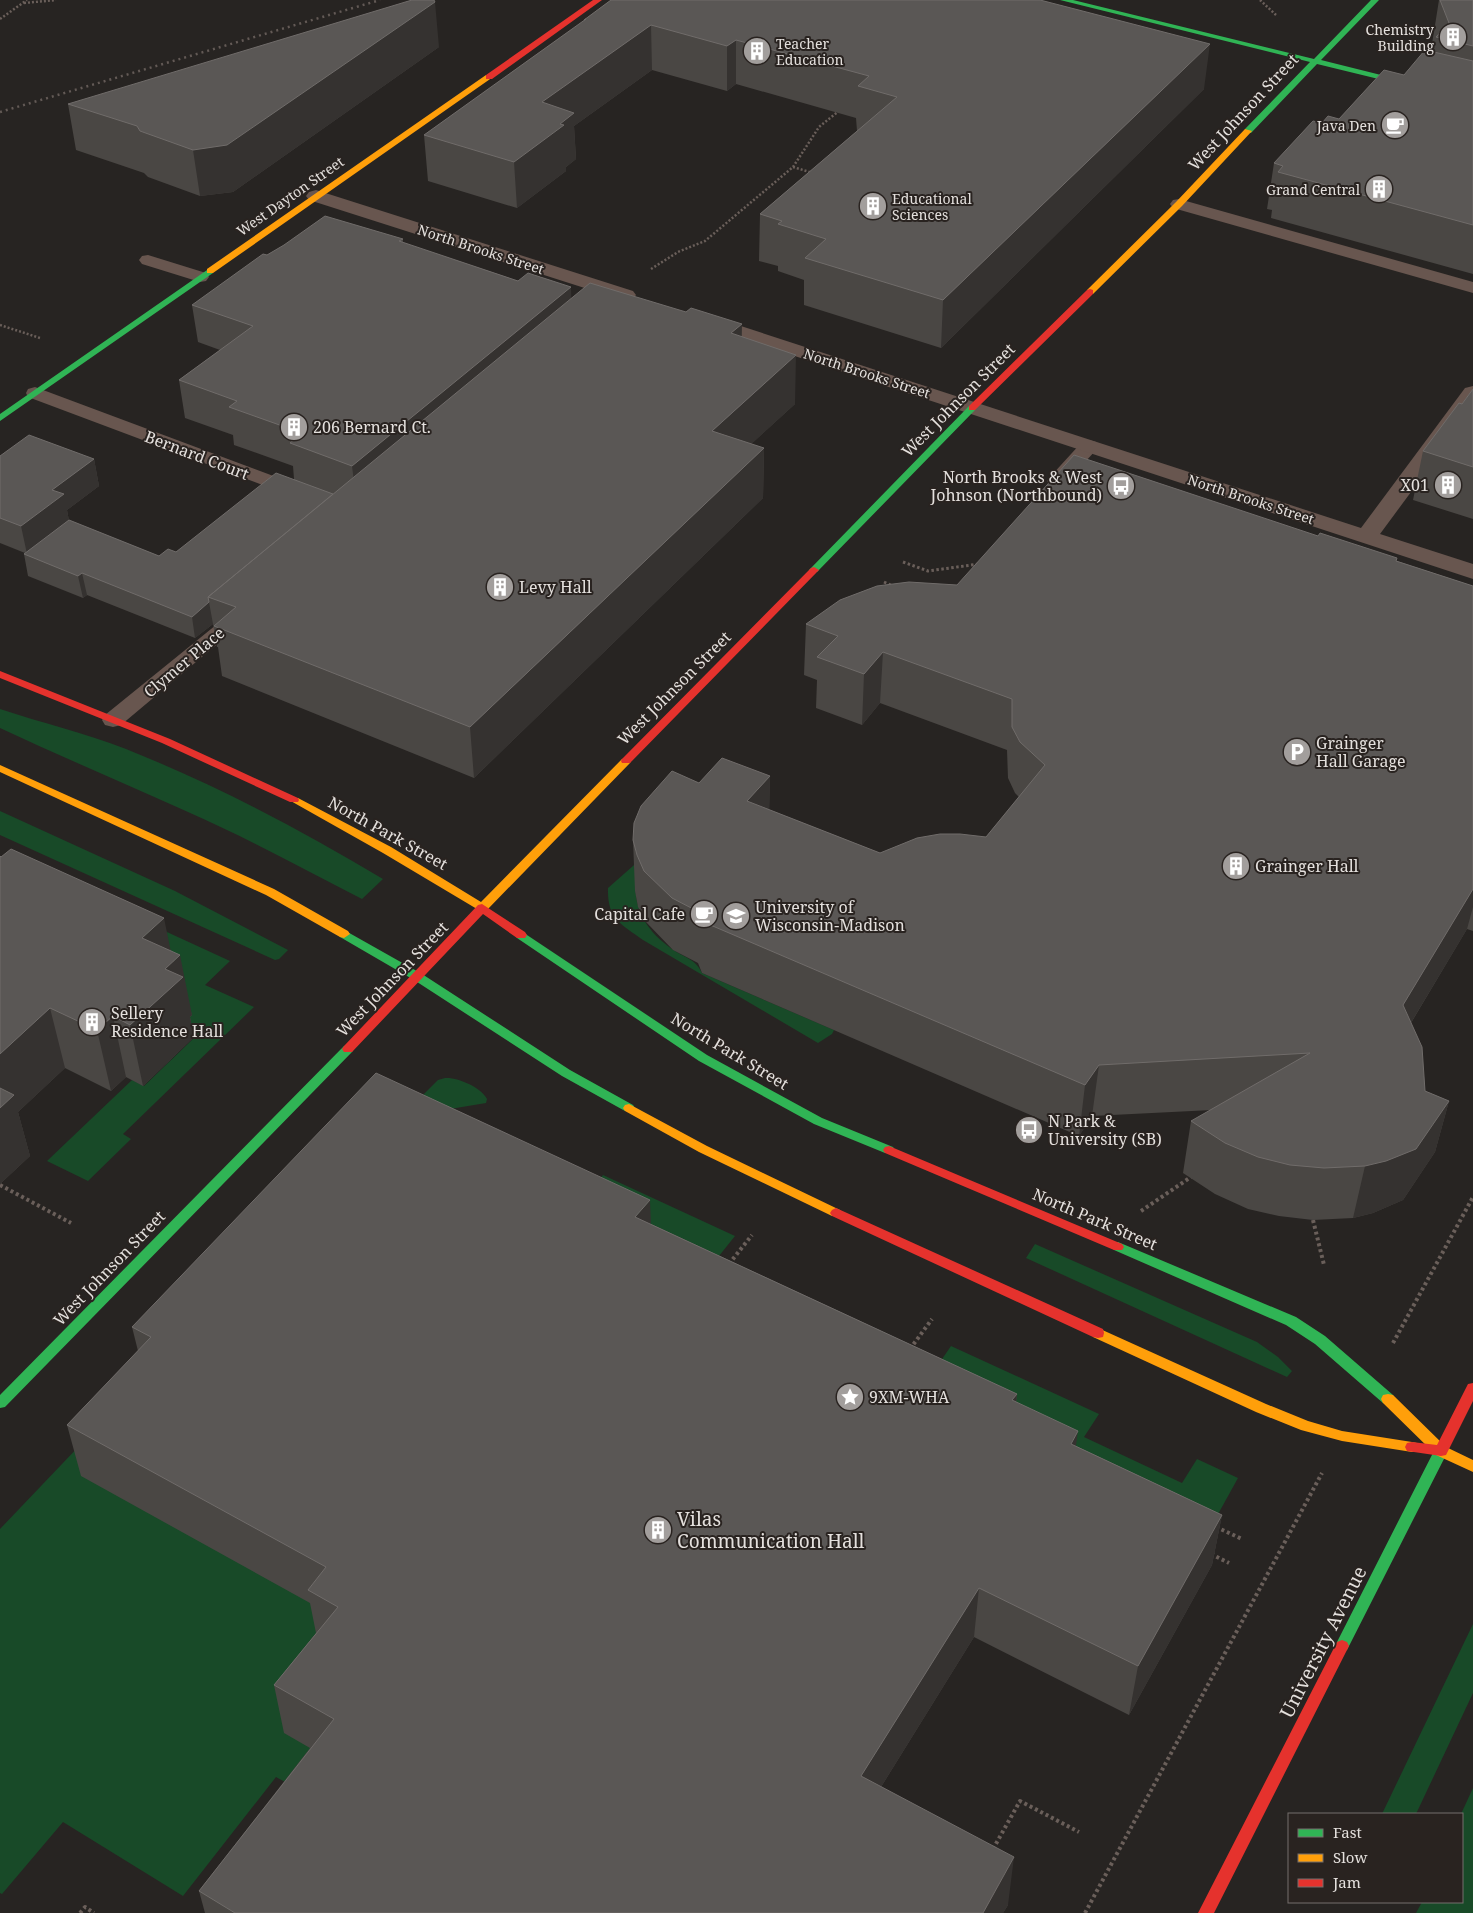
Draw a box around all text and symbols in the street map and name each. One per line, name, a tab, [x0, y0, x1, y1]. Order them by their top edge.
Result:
place label: Chemistry Building	[1366, 20, 1434, 55]
building icon: Chemistry Building	[1438, 22, 1468, 52]
place label: Teacher Education	[776, 34, 844, 69]
building icon: Teacher Education	[742, 36, 772, 66]
street label: West Johnson Street	[1183, 49, 1303, 175]
cafe icon: Java Den	[1380, 110, 1410, 140]
place label: Java Den	[1316, 116, 1376, 135]
street label: West Dayton Street	[233, 152, 347, 240]
building icon: Grand Central	[1364, 174, 1394, 204]
place label: Grand Central	[1266, 180, 1361, 199]
place label: Educational Sciences	[892, 189, 972, 224]
building icon: Educational Sciences	[858, 191, 888, 221]
street label: North Brooks Street	[415, 220, 547, 278]
street label: West Johnson Street	[896, 338, 1020, 462]
street label: North Brooks Street	[801, 344, 933, 402]
building icon: 206 Bernard Ct.	[279, 412, 309, 442]
place label: 206 Bernard Ct.	[313, 416, 431, 438]
street label: Bernard Court	[142, 425, 253, 485]
place label: North Brooks & West Johnson (Northbound)	[929, 466, 1102, 506]
street label: North Brooks Street	[1185, 470, 1317, 528]
building icon: X01	[1433, 470, 1463, 500]
bus stop icon: North Brooks & West Johnson (Northbound)	[1106, 471, 1136, 501]
place label: X01	[1401, 474, 1429, 496]
building icon: Levy Hall	[485, 572, 515, 602]
place label: Levy Hall	[519, 576, 592, 598]
street label: Clymer Place	[139, 622, 229, 702]
street label: West Johnson Street	[612, 626, 736, 750]
place label: Grainger Hall Garage	[1316, 732, 1406, 772]
parking icon: Grainger Hall Garage	[1282, 737, 1312, 767]
street label: North Park Street	[324, 791, 452, 875]
building icon: Grainger Hall	[1221, 851, 1251, 881]
place label: Grainger Hall	[1255, 855, 1359, 877]
place label: University of Wisconsin-Madison	[755, 896, 905, 936]
cafe icon: Capital Cafe	[689, 899, 719, 929]
school or university icon: University of Wisconsin-Madison	[721, 901, 751, 931]
place label: Capital Cafe	[594, 903, 685, 925]
street label: West Johnson Street	[331, 916, 453, 1041]
place label: Sellery Residence Hall	[111, 1002, 223, 1042]
building icon: Sellery Residence Hall	[77, 1007, 107, 1037]
street label: North Park Street	[667, 1007, 793, 1095]
place label: N Park & University (SB)	[1048, 1110, 1162, 1150]
bus stop icon: N Park & University (SB)	[1014, 1115, 1044, 1145]
street label: North Park Street	[1029, 1183, 1161, 1255]
street label: West Johnson Street	[48, 1205, 170, 1330]
place icon: 9XM-WHA	[835, 1382, 865, 1412]
place label: 9XM-WHA	[869, 1386, 950, 1408]
place label: Vilas Communication Hall	[677, 1506, 865, 1554]
building icon: Vilas Communication Hall	[643, 1515, 673, 1545]
street label: University Avenue	[1274, 1562, 1372, 1722]
legend	[1288, 1813, 1463, 1903]
text: Fast	[1333, 1822, 1362, 1842]
text: Slow	[1333, 1847, 1367, 1867]
text: Jam	[1332, 1872, 1361, 1892]

